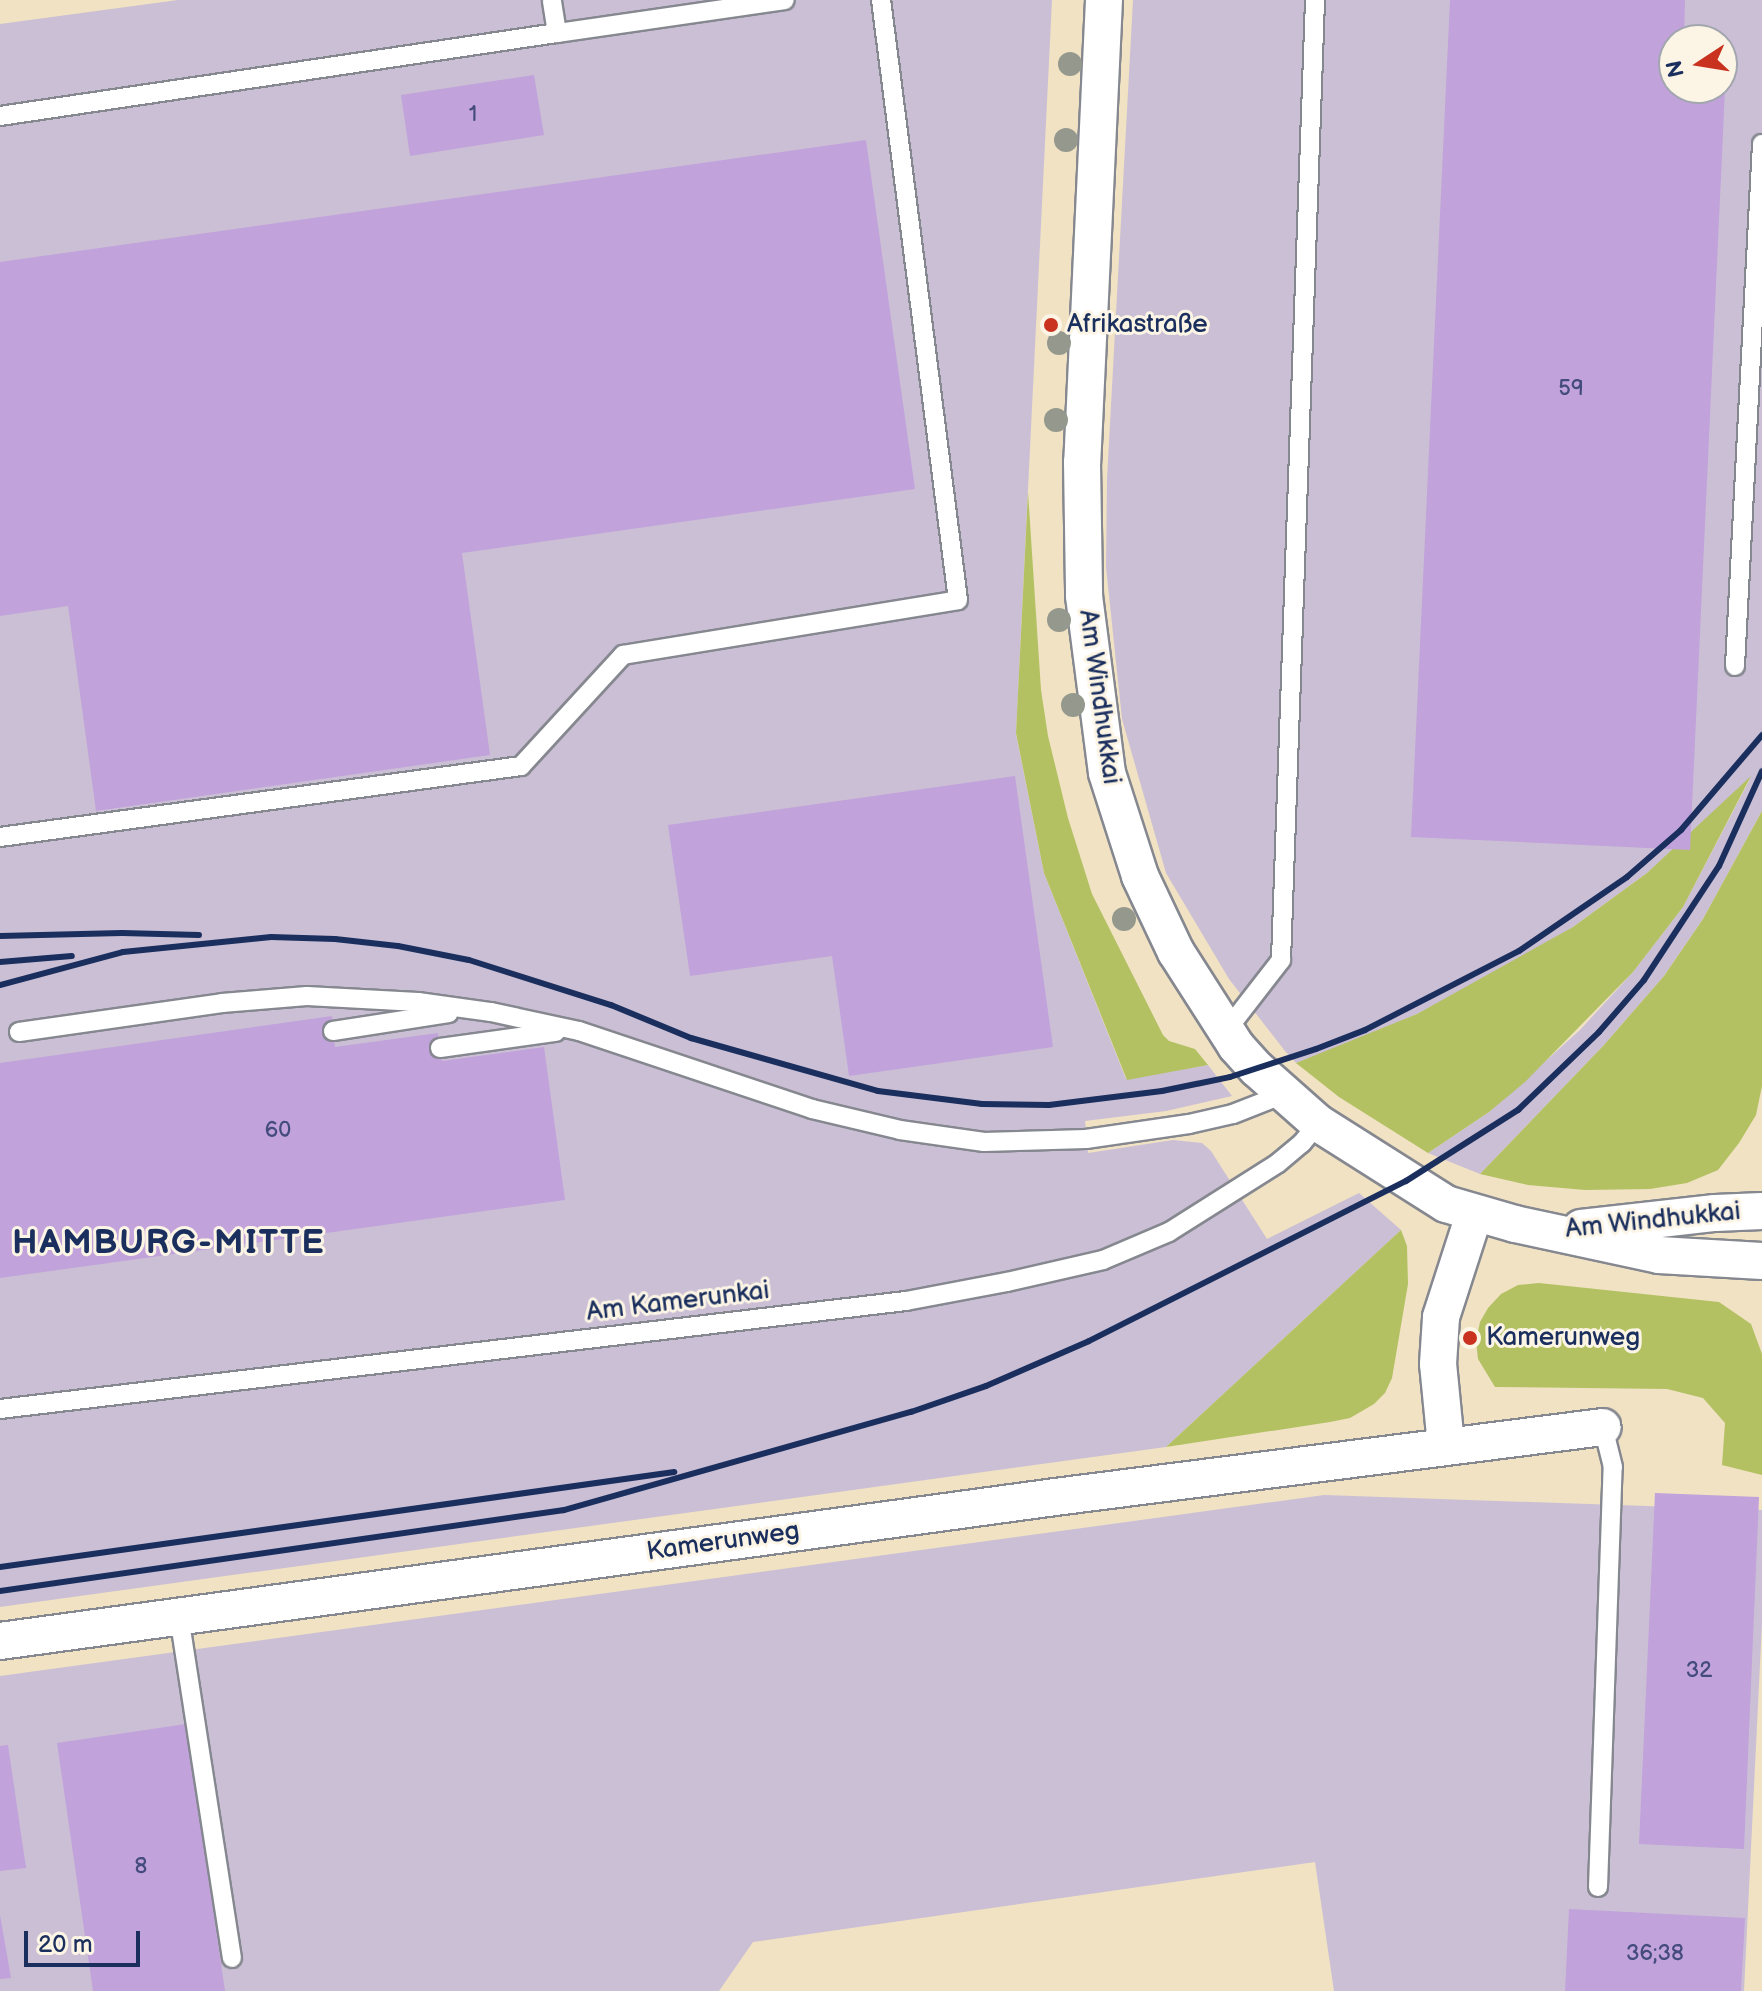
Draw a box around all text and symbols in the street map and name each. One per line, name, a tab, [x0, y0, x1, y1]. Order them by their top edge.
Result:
north arrow	[1658, 24, 1738, 104]
text: N	[1661, 58, 1691, 80]
house number: 1	[469, 102, 477, 128]
place label: Afrikastraße	[1067, 309, 1208, 341]
marker: Afrikastraße	[1042, 316, 1060, 334]
house number: 59	[1558, 376, 1584, 402]
street label: Am Windhukkai	[1071, 607, 1127, 787]
house number: 60	[265, 1118, 291, 1144]
street label: Am Windhukkai	[1563, 1196, 1743, 1246]
district label: HAMBURG-MITTE	[12, 1223, 326, 1263]
street label: Am Kamerunkai	[585, 1275, 771, 1329]
place label: Kamerunweg	[1486, 1322, 1640, 1354]
marker: Kamerunweg	[1461, 1329, 1479, 1347]
street label: Kamerunweg	[645, 1516, 801, 1568]
house number: 32	[1686, 1658, 1712, 1684]
house number: 8	[135, 1854, 147, 1880]
scale bar	[28, 1915, 144, 1965]
text: 20 m	[38, 1930, 93, 1959]
house number: 36;38	[1626, 1941, 1684, 1967]

